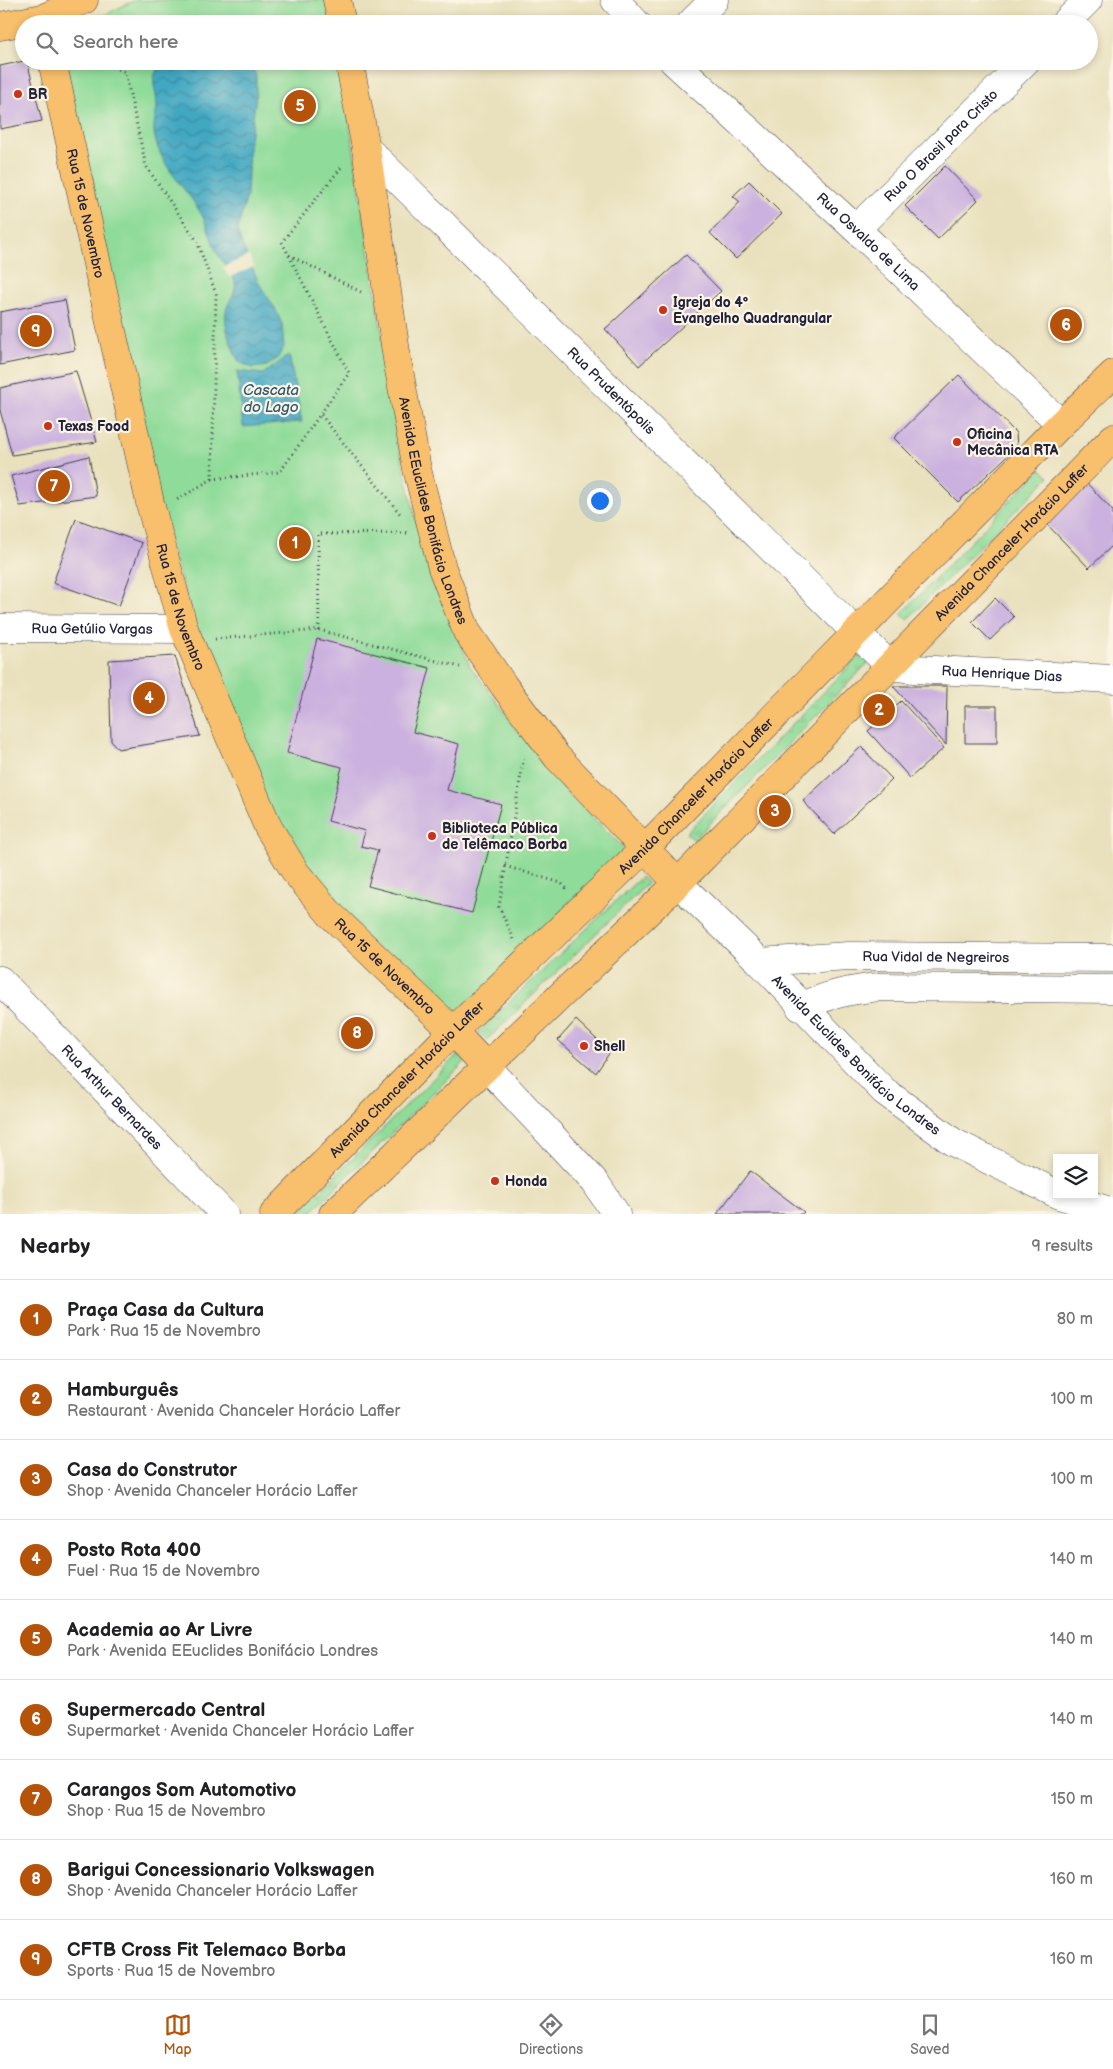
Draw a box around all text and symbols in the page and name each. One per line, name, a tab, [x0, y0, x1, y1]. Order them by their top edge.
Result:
search box	[15, 15, 1098, 70]
icon: search	[33, 29, 61, 57]
text: Search here	[73, 31, 178, 54]
place label: BR	[28, 86, 48, 103]
street label: Rua O Brasil para Cristo	[881, 86, 1001, 206]
pin: 5	[284, 87, 316, 125]
marker: BR	[12, 88, 24, 100]
street label: Rua 15 de Novembro	[63, 147, 108, 280]
street label: Rua Osvaldo de Lima	[813, 189, 923, 294]
place label: Igreja do 4º Evangelho Quadrangular	[673, 294, 832, 327]
marker: Igreja do 4º Evangelho Quadrangular	[657, 304, 669, 316]
pin: 6	[1050, 306, 1082, 344]
pin: 9	[20, 312, 52, 350]
street label: Rua Prudentópolis	[564, 344, 659, 438]
water label: Cascata do Lago	[243, 381, 299, 417]
street label: Avenida EEuclides Bonifácio Londres	[395, 395, 471, 627]
place label: Texas Food	[58, 418, 129, 435]
marker: Texas Food	[42, 420, 54, 432]
place label: Oficina Mecânica RTA	[967, 426, 1059, 459]
marker: Oficina Mecânica RTA	[951, 436, 963, 448]
street label: Avenida Chanceler Horácio Laffer	[931, 460, 1093, 624]
pin: 7	[38, 467, 70, 505]
your location	[587, 488, 613, 514]
pin: 1	[279, 524, 311, 562]
street label: Rua 15 de Novembro	[152, 541, 209, 673]
street label: Rua Getúlio Vargas	[31, 620, 153, 638]
street label: Rua Henrique Dias	[941, 662, 1063, 685]
pin: 4	[133, 679, 165, 717]
pin: 2	[863, 691, 895, 729]
street label: Avenida Chanceler Horácio Laffer	[615, 714, 778, 878]
pin: 3	[759, 792, 791, 830]
place label: Biblioteca Pública de Telêmaco Borba	[442, 820, 567, 853]
marker: Biblioteca Pública de Telêmaco Borba	[426, 830, 438, 842]
street label: Rua 15 de Novembro	[331, 915, 438, 1018]
street label: Rua Vidal de Negreiros	[862, 948, 1009, 966]
street label: Avenida Euclides Bonifácio Londres	[768, 972, 944, 1139]
street label: Avenida Chanceler Horácio Laffer	[326, 997, 488, 1161]
pin: 8	[341, 1014, 373, 1052]
place label: Shell	[594, 1038, 625, 1055]
marker: Shell	[578, 1040, 590, 1052]
street label: Rua Arthur Bernardes	[58, 1041, 166, 1153]
map controls	[1053, 1154, 1098, 1199]
button: layers	[1053, 1154, 1098, 1199]
place label: Honda	[505, 1173, 547, 1190]
marker: Honda	[489, 1175, 501, 1187]
text: Nearby	[20, 1234, 90, 1259]
text: 9 results	[1031, 1237, 1093, 1256]
text: Praça Casa da Cultura	[67, 1299, 264, 1322]
text: 1	[33, 1310, 39, 1329]
text: 80 m	[1057, 1310, 1093, 1329]
text: Park · Rua 15 de Novembro	[67, 1322, 261, 1341]
text: Hamburguês	[67, 1379, 178, 1402]
text: 2	[31, 1390, 41, 1409]
text: 100 m	[1050, 1390, 1093, 1409]
text: Restaurant · Avenida Chanceler Horácio Laffer	[67, 1402, 400, 1421]
text: Casa do Construtor	[67, 1459, 237, 1482]
text: 3	[31, 1470, 41, 1489]
text: 100 m	[1050, 1470, 1093, 1489]
text: Shop · Avenida Chanceler Horácio Laffer	[67, 1482, 357, 1501]
text: Posto Rota 400	[67, 1539, 201, 1562]
text: 4	[31, 1550, 41, 1569]
text: 140 m	[1050, 1550, 1093, 1569]
text: Fuel · Rua 15 de Novembro	[67, 1562, 260, 1581]
text: Academia ao Ar Livre	[67, 1619, 252, 1642]
text: 5	[31, 1630, 41, 1649]
text: 140 m	[1050, 1630, 1093, 1649]
text: Park · Avenida EEuclides Bonifácio Londres	[67, 1642, 378, 1661]
text: Supermercado Central	[67, 1699, 265, 1722]
text: 6	[31, 1710, 41, 1729]
text: 140 m	[1050, 1710, 1093, 1729]
text: Supermarket · Avenida Chanceler Horácio Laffer	[67, 1722, 414, 1741]
text: Carangos Som Automotivo	[67, 1779, 296, 1802]
text: 7	[32, 1790, 40, 1809]
text: 150 m	[1051, 1790, 1093, 1809]
text: Shop · Rua 15 de Novembro	[67, 1802, 266, 1821]
text: Barigui Concessionario Volkswagen	[67, 1859, 375, 1882]
text: 8	[31, 1870, 41, 1889]
text: 160 m	[1050, 1870, 1093, 1889]
text: Shop · Avenida Chanceler Horácio Laffer	[67, 1882, 357, 1901]
text: CFTB Cross Fit Telemaco Borba	[67, 1939, 346, 1962]
text: 9	[31, 1950, 41, 1969]
text: 160 m	[1050, 1950, 1093, 1969]
text: Sports · Rua 15 de Novembro	[67, 1962, 275, 1981]
tab: Map	[164, 2011, 192, 2058]
tab: Directions	[519, 2011, 583, 2058]
tab: Saved	[910, 2011, 949, 2058]

